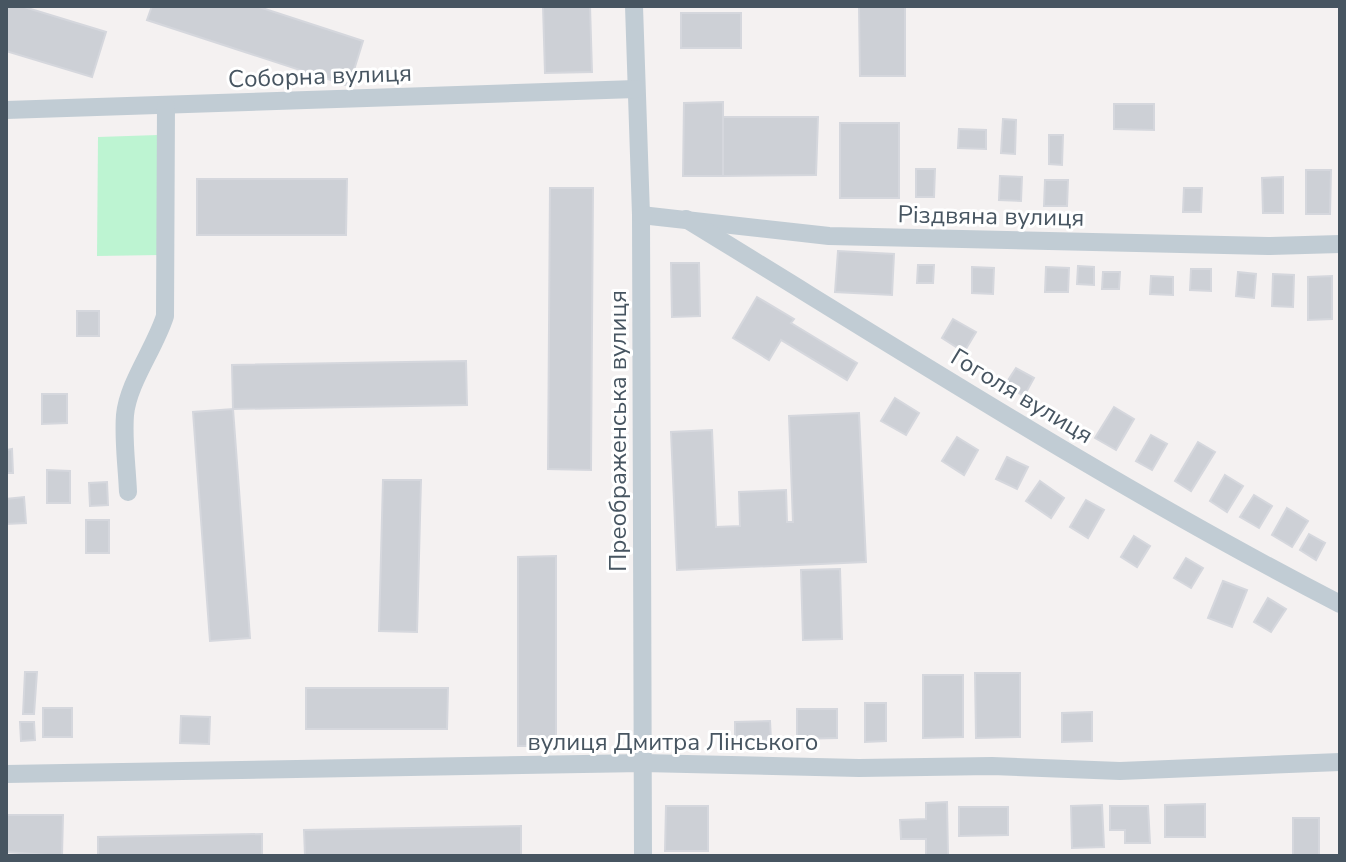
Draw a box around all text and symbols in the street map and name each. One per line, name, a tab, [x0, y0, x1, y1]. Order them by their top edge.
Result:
street label: Соборна вулиця	[227, 57, 413, 95]
street label: Різдвяна вулиця	[897, 198, 1085, 234]
street label: Преображенська вулиця	[602, 290, 634, 572]
street label: Гоголя вулиця	[945, 341, 1099, 451]
street label: вулиця Дмитра Лінського	[528, 726, 818, 758]

